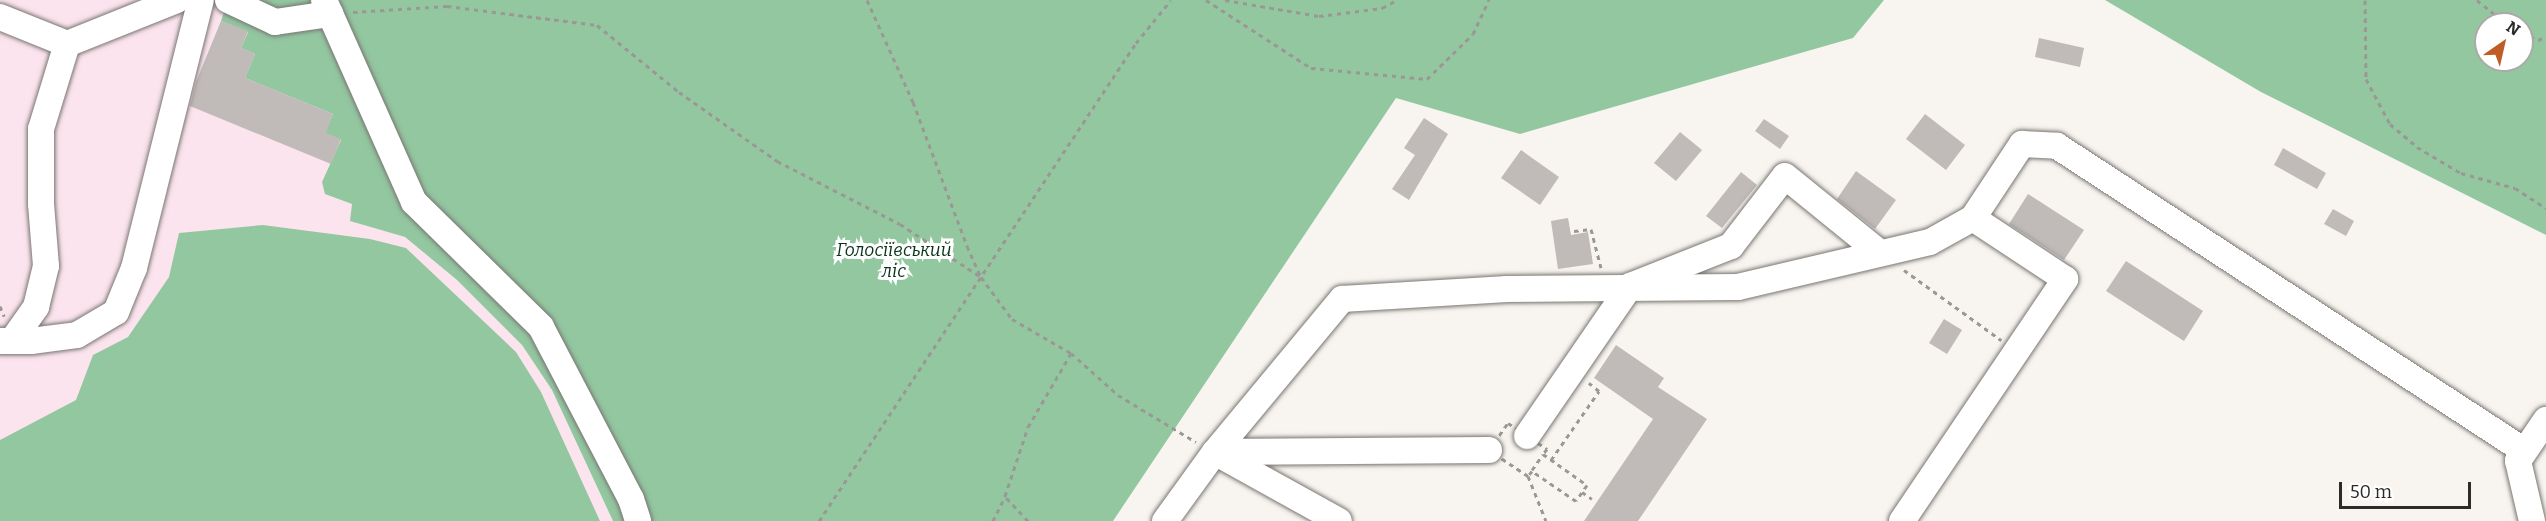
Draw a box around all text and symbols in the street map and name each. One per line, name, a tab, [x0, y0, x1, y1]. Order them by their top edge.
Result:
north arrow	[2474, 12, 2534, 72]
text: N	[2503, 17, 2524, 40]
park label: Голосіївський ліс	[836, 240, 952, 282]
scale bar	[2342, 470, 2474, 508]
text: 50 m	[2350, 481, 2392, 503]

